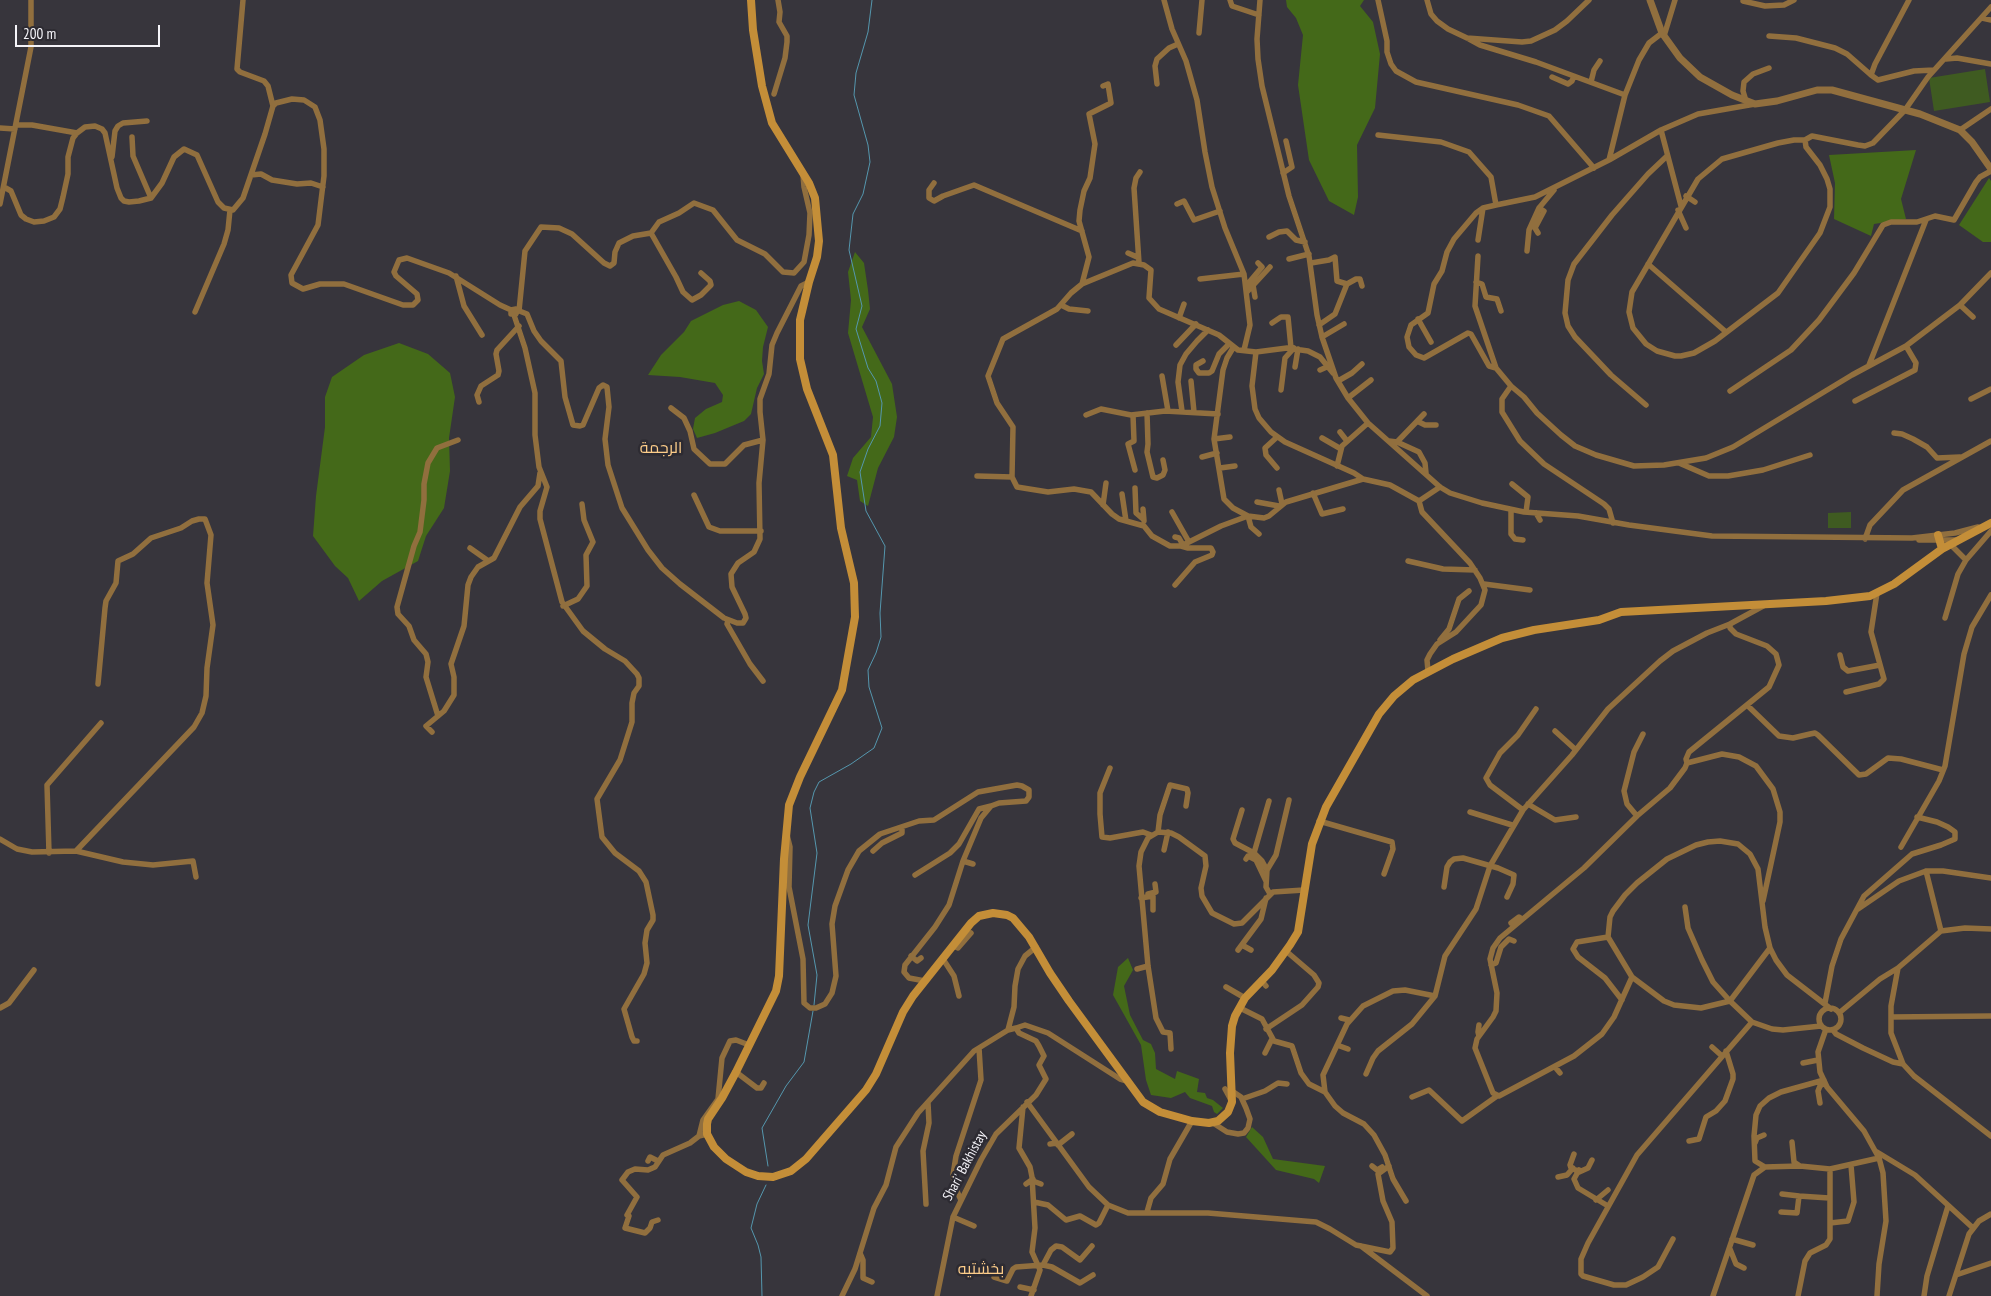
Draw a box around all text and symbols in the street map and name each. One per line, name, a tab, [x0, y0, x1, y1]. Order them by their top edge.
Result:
scale bar	[18, 15, 162, 47]
text: 200 m	[23, 24, 56, 43]
district label: الرجمة	[640, 438, 682, 458]
street label: Shari' Bakhistay	[940, 1128, 990, 1204]
district label: بخشتيه	[958, 1259, 1004, 1279]

